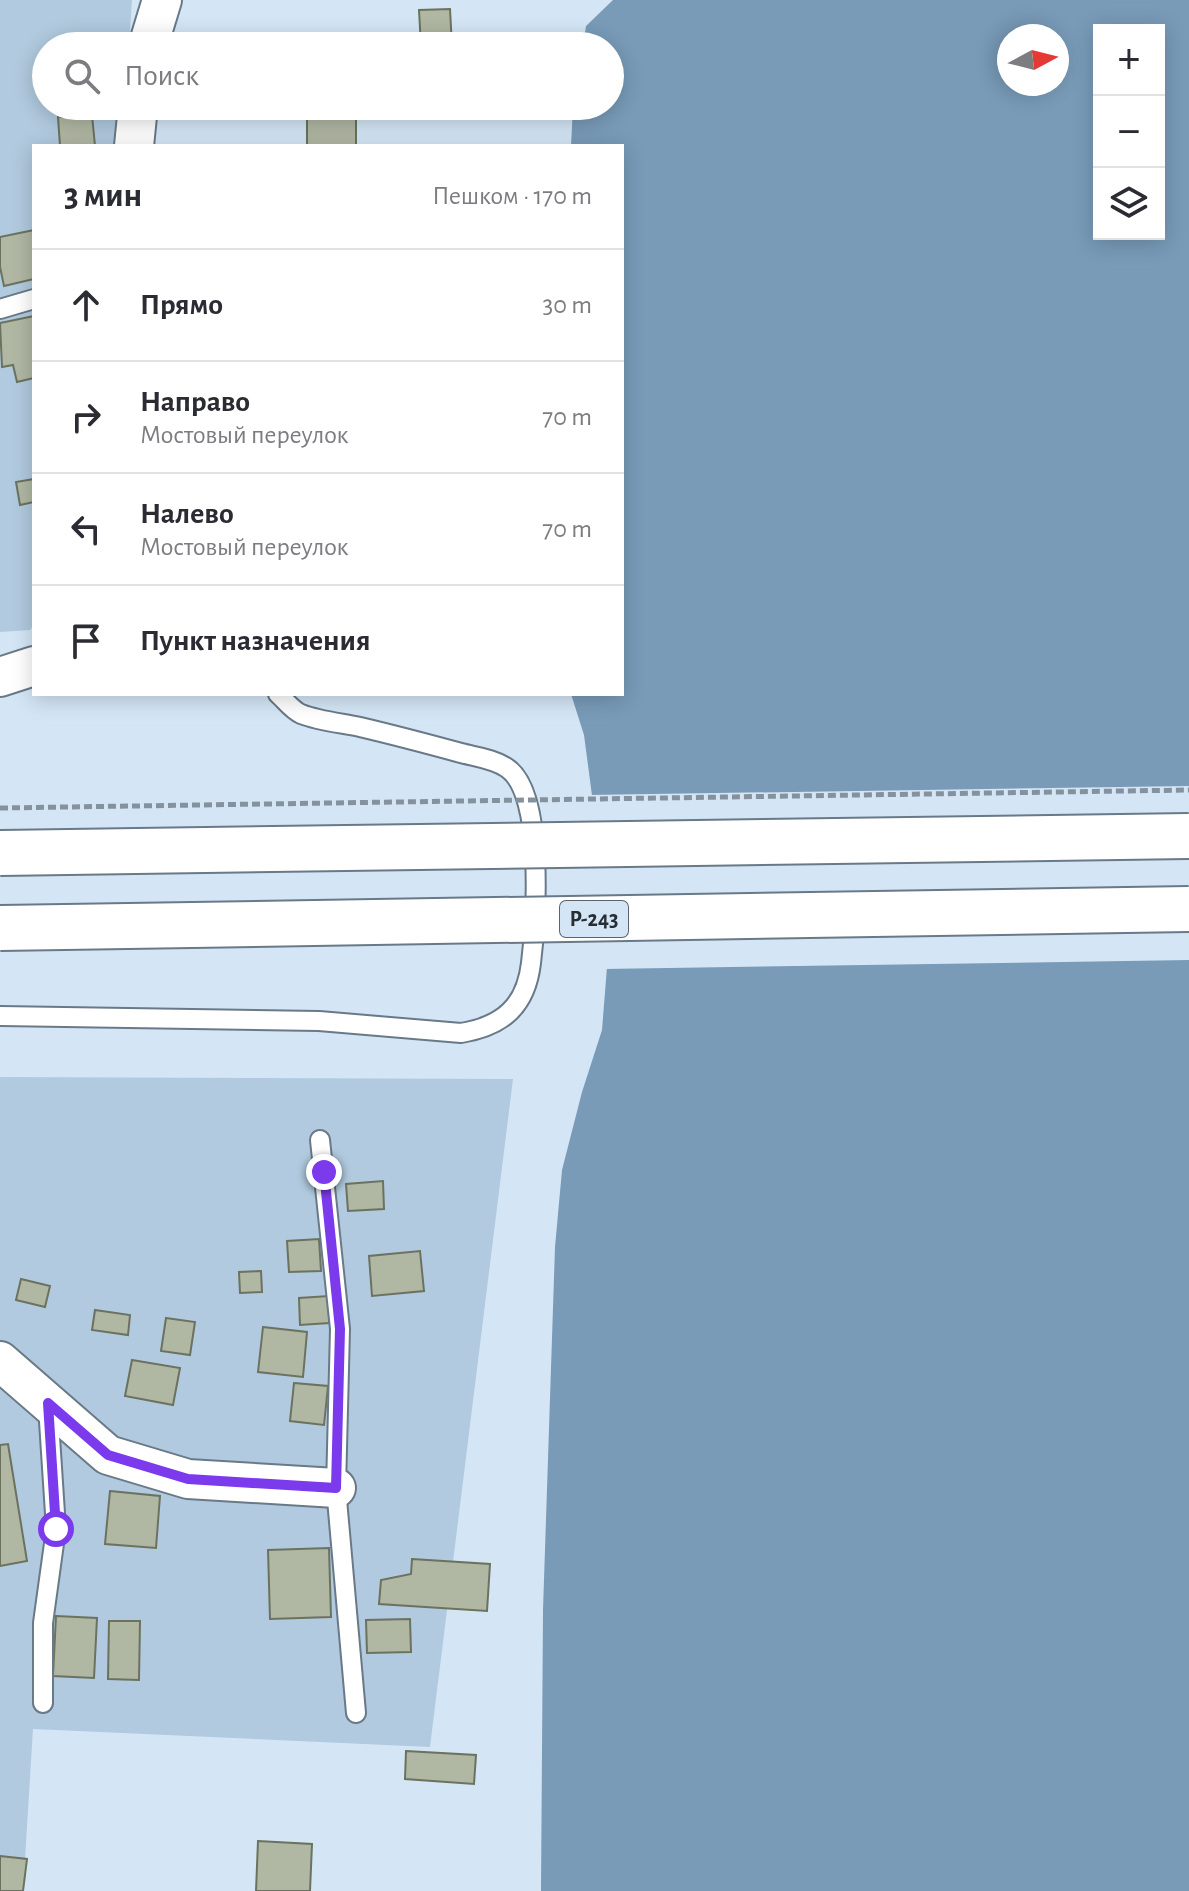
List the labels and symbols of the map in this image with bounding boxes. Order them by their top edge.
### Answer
north arrow [997,24,1069,96]
road number: Р-243 [560,901,628,937]
route end [306,1154,342,1190]
route start [38,1511,74,1547]

